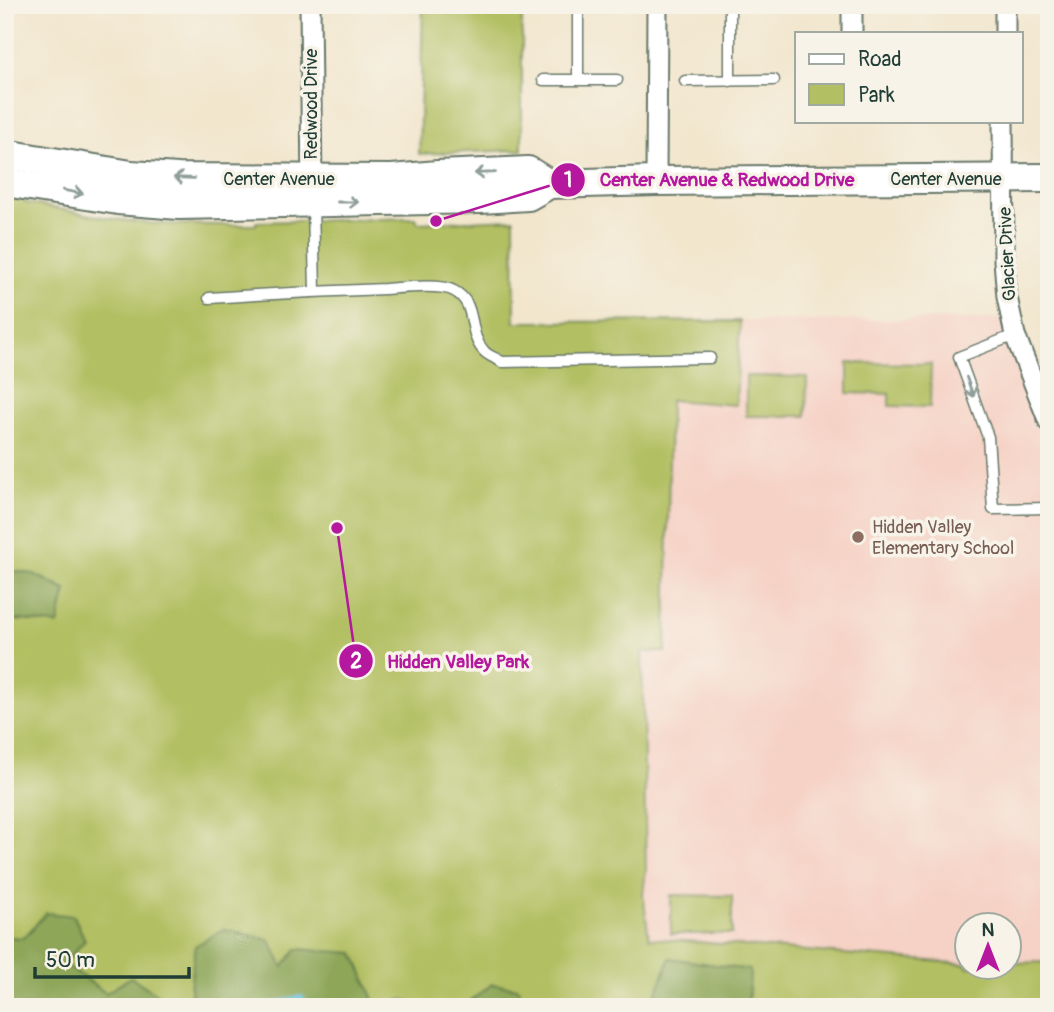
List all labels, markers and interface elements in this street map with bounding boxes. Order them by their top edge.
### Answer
legend [795,32,1023,122]
text: Road [858,46,902,73]
street label: Redwood Drive [300,48,323,159]
text: Park [858,82,895,109]
callout: Center Avenue & Redwood Drive [551,160,868,200]
one-way arrow [474,166,497,179]
text: 1 [564,167,572,194]
street label: Center Avenue [223,168,335,191]
text: Center Avenue & Redwood Drive [600,168,855,192]
street label: Center Avenue [890,168,1002,191]
one-way arrow [173,172,196,185]
one-way arrow [61,186,84,199]
one-way arrow [336,195,359,208]
street label: Glacier Drive [994,206,1021,302]
one-way arrow [965,375,977,397]
place label: Hidden Valley Elementary School [872,516,1014,560]
marker: Hidden Valley Elementary School [850,529,866,545]
callout: Hidden Valley Park [338,641,543,681]
text: 2 [350,648,362,675]
text: Hidden Valley Park [387,650,530,674]
north arrow [953,911,1023,981]
text: N [982,918,995,942]
scale bar [35,935,189,979]
text: 50 m [46,947,95,974]

